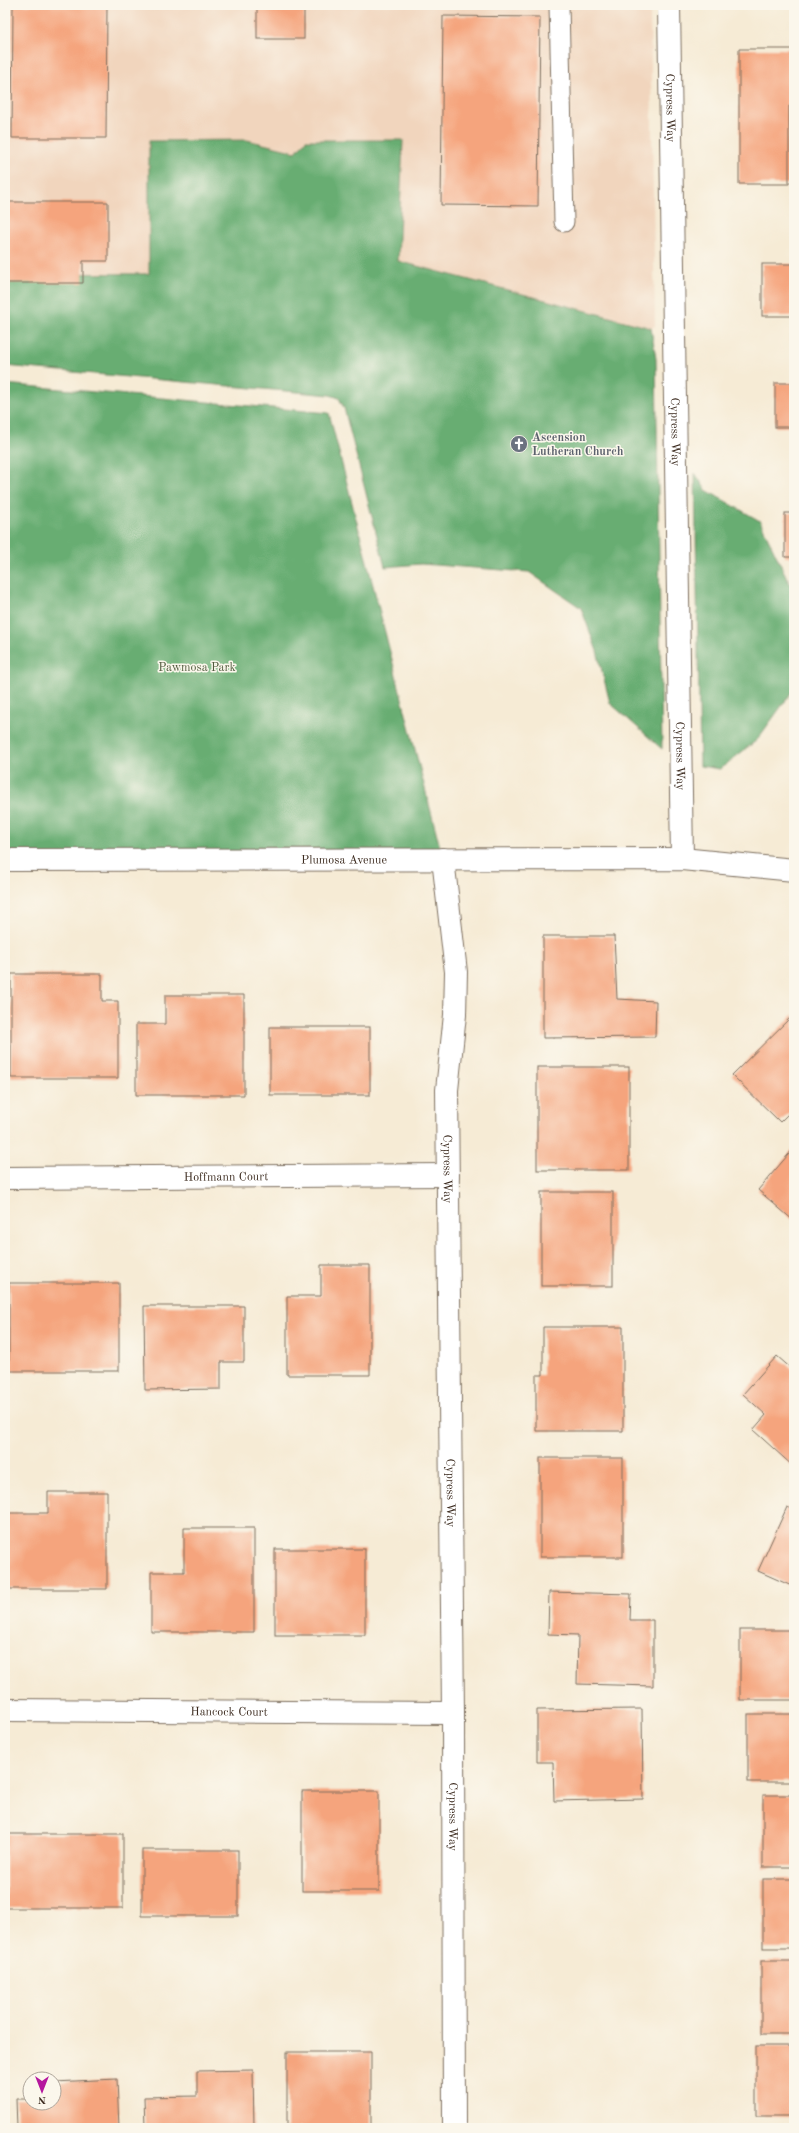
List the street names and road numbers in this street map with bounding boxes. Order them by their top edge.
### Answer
street label: Cypress Way [663,73,676,143]
street label: Cypress Way [668,397,681,467]
street label: Cypress Way [673,721,686,791]
street label: Plumosa Avenue [301,854,387,867]
street label: Cypress Way [440,1134,453,1204]
street label: Hoffmann Court [184,1171,268,1184]
street label: Cypress Way [444,1458,456,1528]
street label: Hancock Court [190,1706,268,1719]
street label: Cypress Way [446,1782,458,1852]

